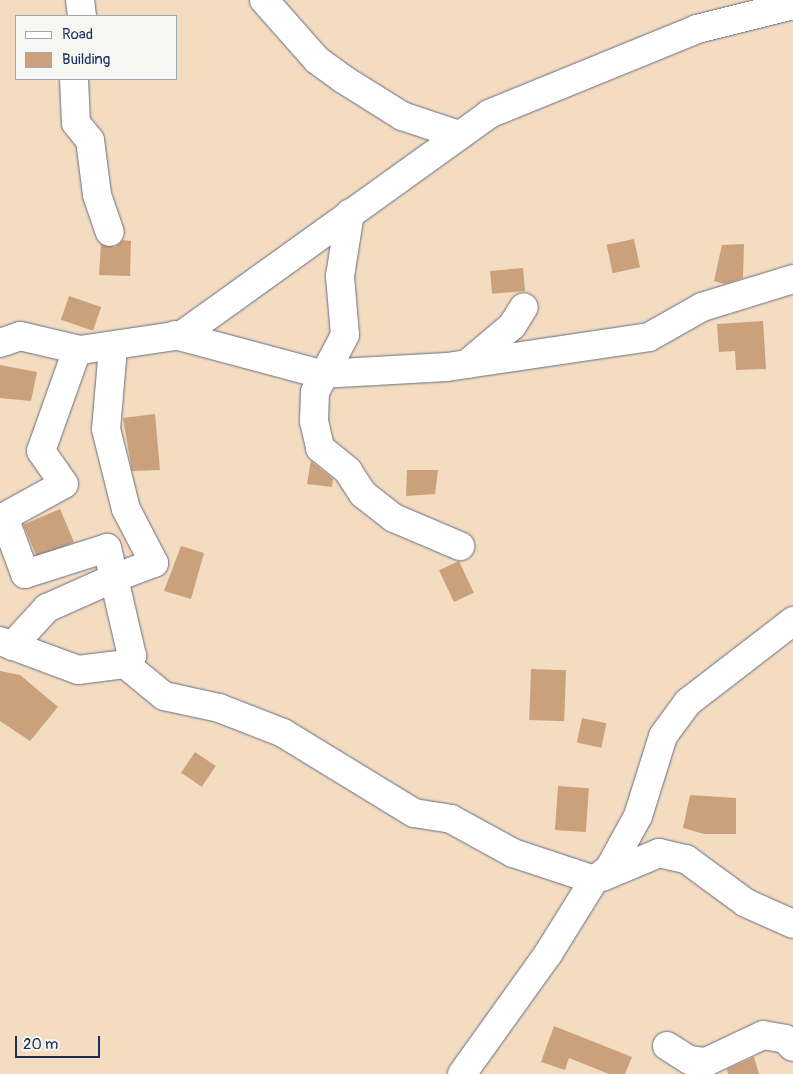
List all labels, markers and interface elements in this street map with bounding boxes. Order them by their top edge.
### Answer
legend [15,15,178,80]
text: Road [62,25,93,44]
text: Building [62,50,110,69]
scale bar [18,1026,102,1058]
text: 20 m [23,1035,58,1054]

